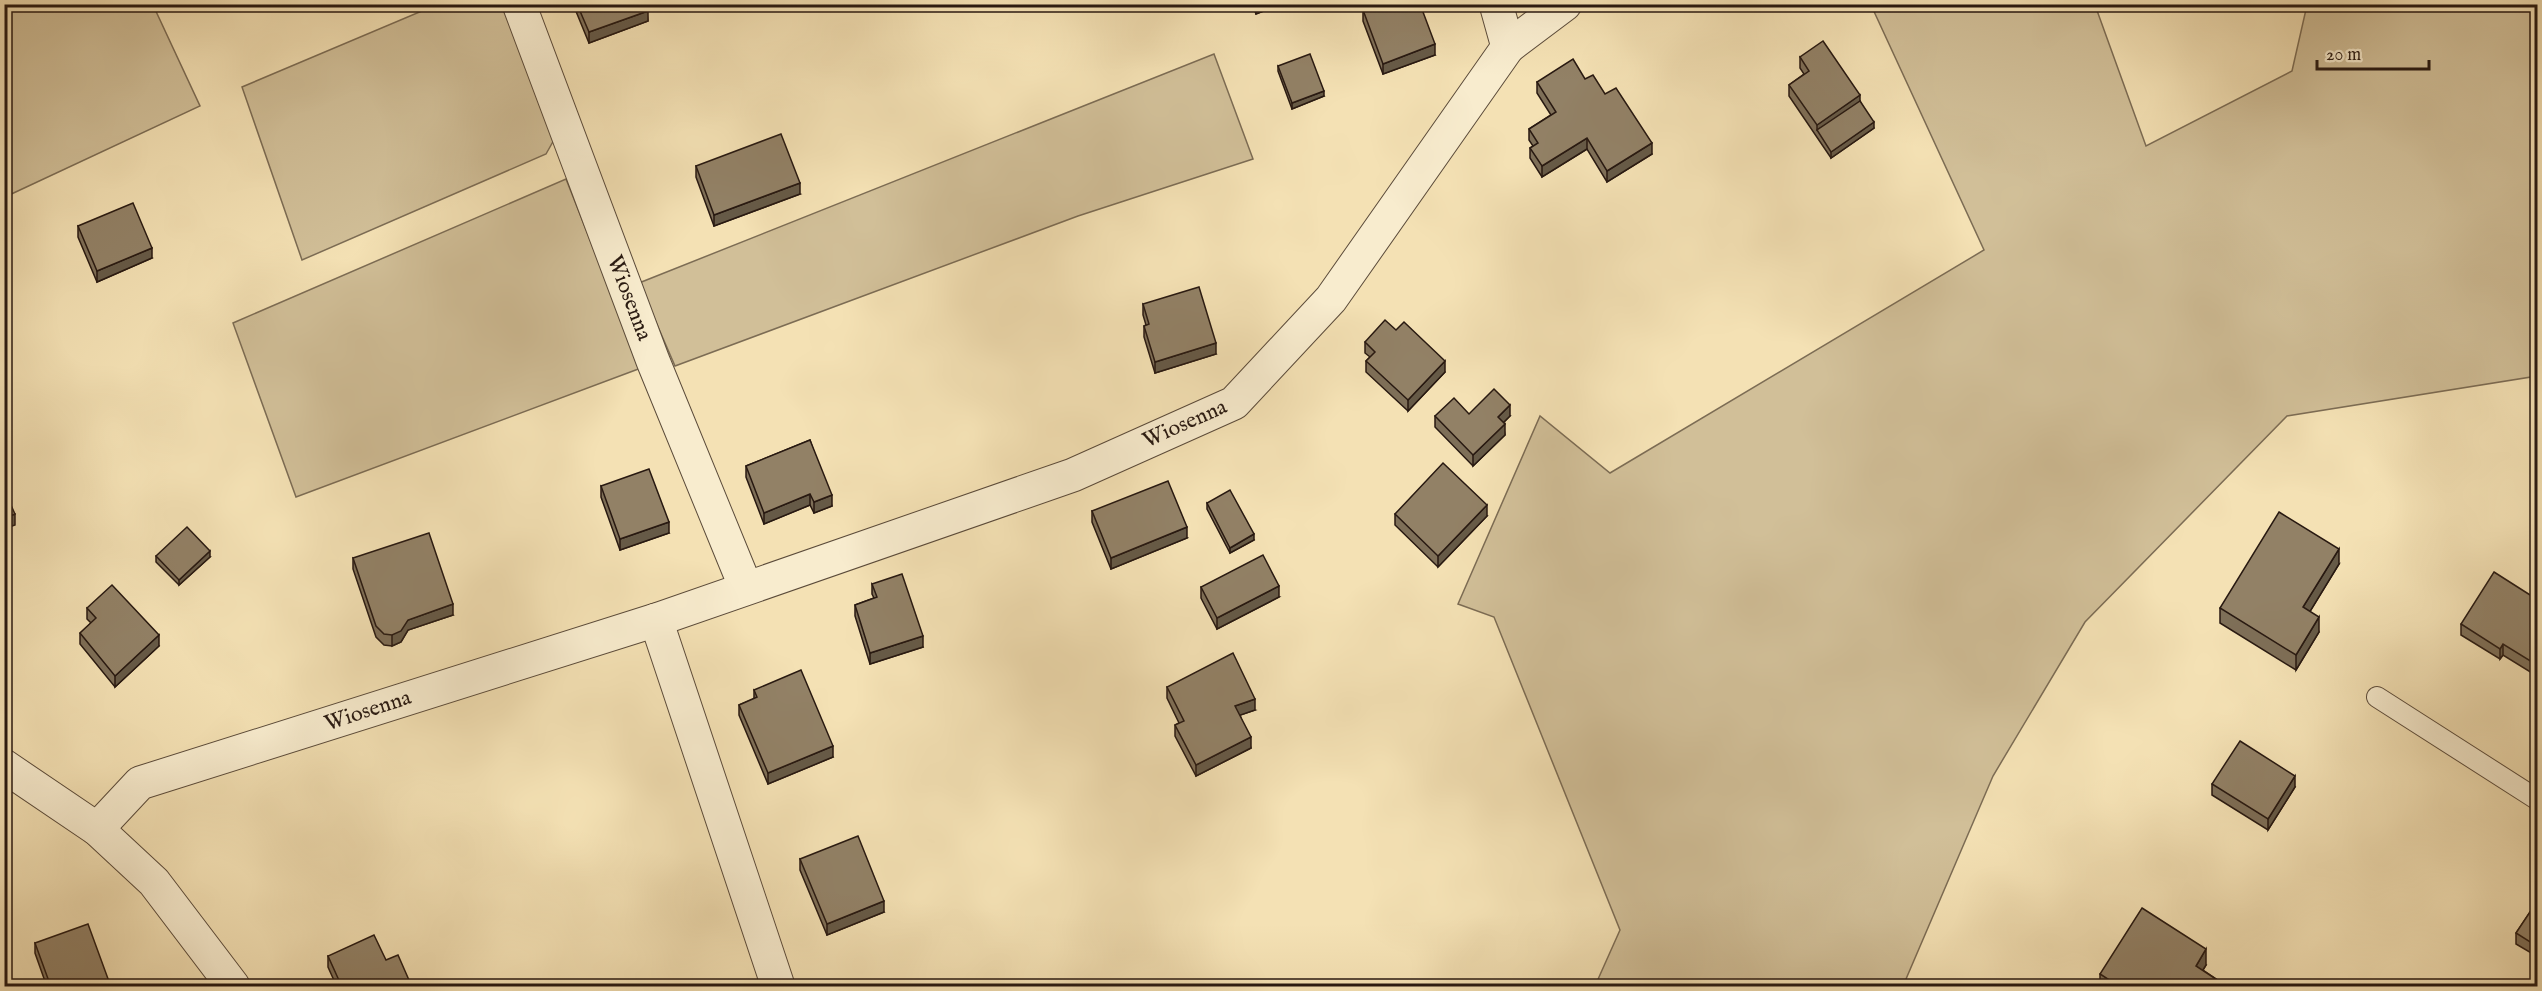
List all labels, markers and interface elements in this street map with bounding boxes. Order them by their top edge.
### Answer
scale bar [2317,33,2430,71]
text: 20 m [2326,44,2361,67]
street label: Wiosenna [600,251,658,345]
street label: Wiosenna [1138,393,1232,455]
street label: Wiosenna [321,684,415,738]

